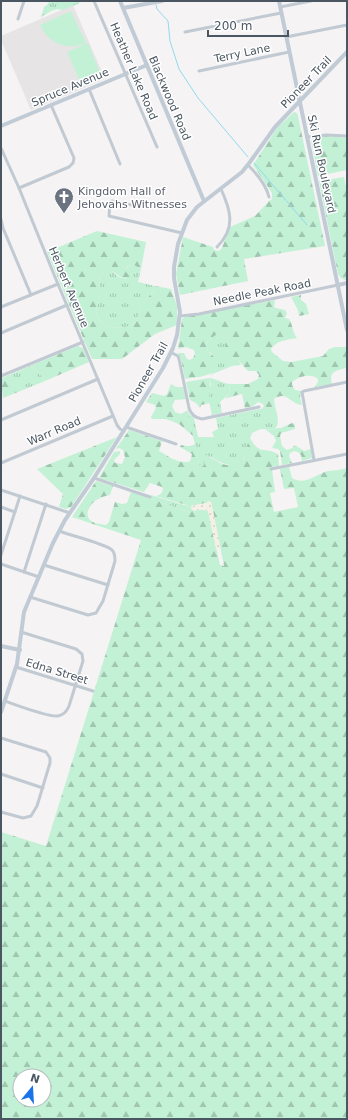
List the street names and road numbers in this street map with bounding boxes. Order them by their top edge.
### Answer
street label: Heather Lake Road [107,21,160,122]
street label: Terry Lane [212,41,272,66]
street label: Blackwood Road [146,54,193,142]
street label: Pioneer Trail [278,54,334,111]
street label: Spruce Avenue [30,65,111,110]
street label: Ski Run Boulevard [305,114,338,214]
street label: Herbert Avenue [46,245,92,330]
street label: Needle Peak Road [212,277,312,308]
street label: Pioneer Trail [126,340,171,405]
street label: Warr Road [25,414,83,449]
street label: Edna Street [24,656,90,687]

